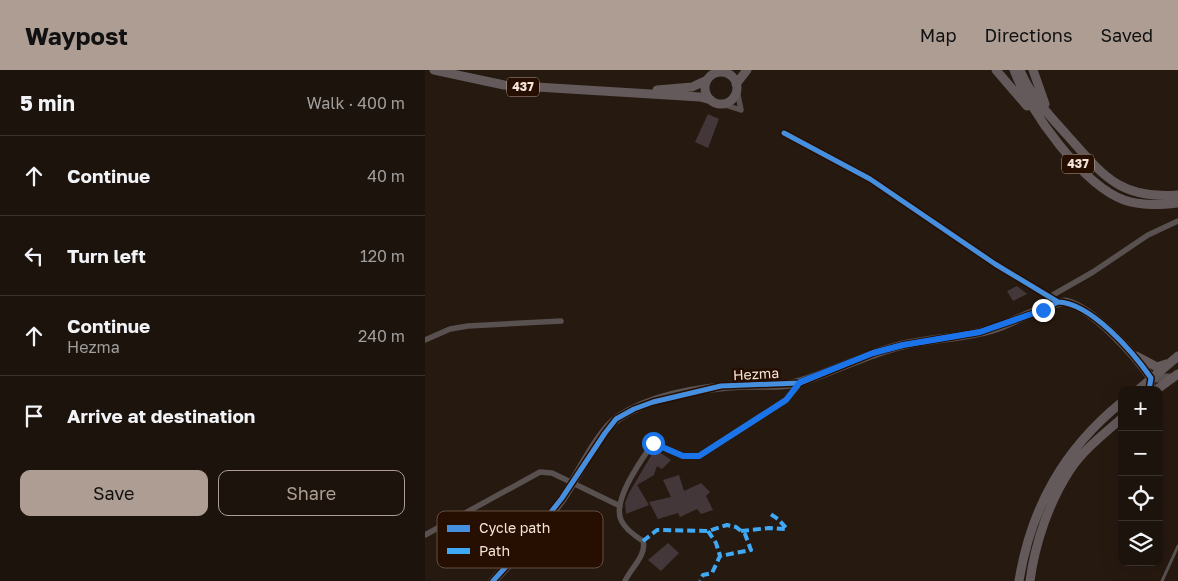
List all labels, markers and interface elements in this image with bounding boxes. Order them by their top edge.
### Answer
text: Waypost [25,21,128,50]
text: Map [920,24,956,46]
text: Directions [984,24,1072,46]
text: Saved [1100,24,1153,46]
road number: 437 [507,78,539,96]
text: 5 min [20,90,75,116]
text: Walk · 400 m [307,93,405,113]
road number: 437 [1062,155,1094,174]
icon: ahead [20,162,48,190]
text: Continue [67,164,150,187]
text: 40 m [367,166,405,186]
icon: left [20,242,48,270]
text: Turn left [67,244,146,267]
text: 120 m [360,246,405,266]
route end [1032,299,1055,322]
text: Continue [67,314,150,337]
icon: ahead [20,322,48,350]
text: 240 m [358,326,405,346]
text: Hezma [67,337,120,357]
street label: Hezma [732,364,779,383]
map controls [1118,386,1163,566]
button: + [1118,386,1163,431]
icon: arrive [20,402,48,430]
text: Arrive at destination [67,404,255,427]
button: − [1118,431,1163,476]
route start [642,432,665,455]
button: Save [20,470,208,516]
button: Share [218,470,405,516]
button: locate [1118,476,1163,521]
legend [437,511,603,568]
text: Cycle path [479,519,550,536]
button: layers [1118,521,1163,566]
text: Path [479,542,510,559]

